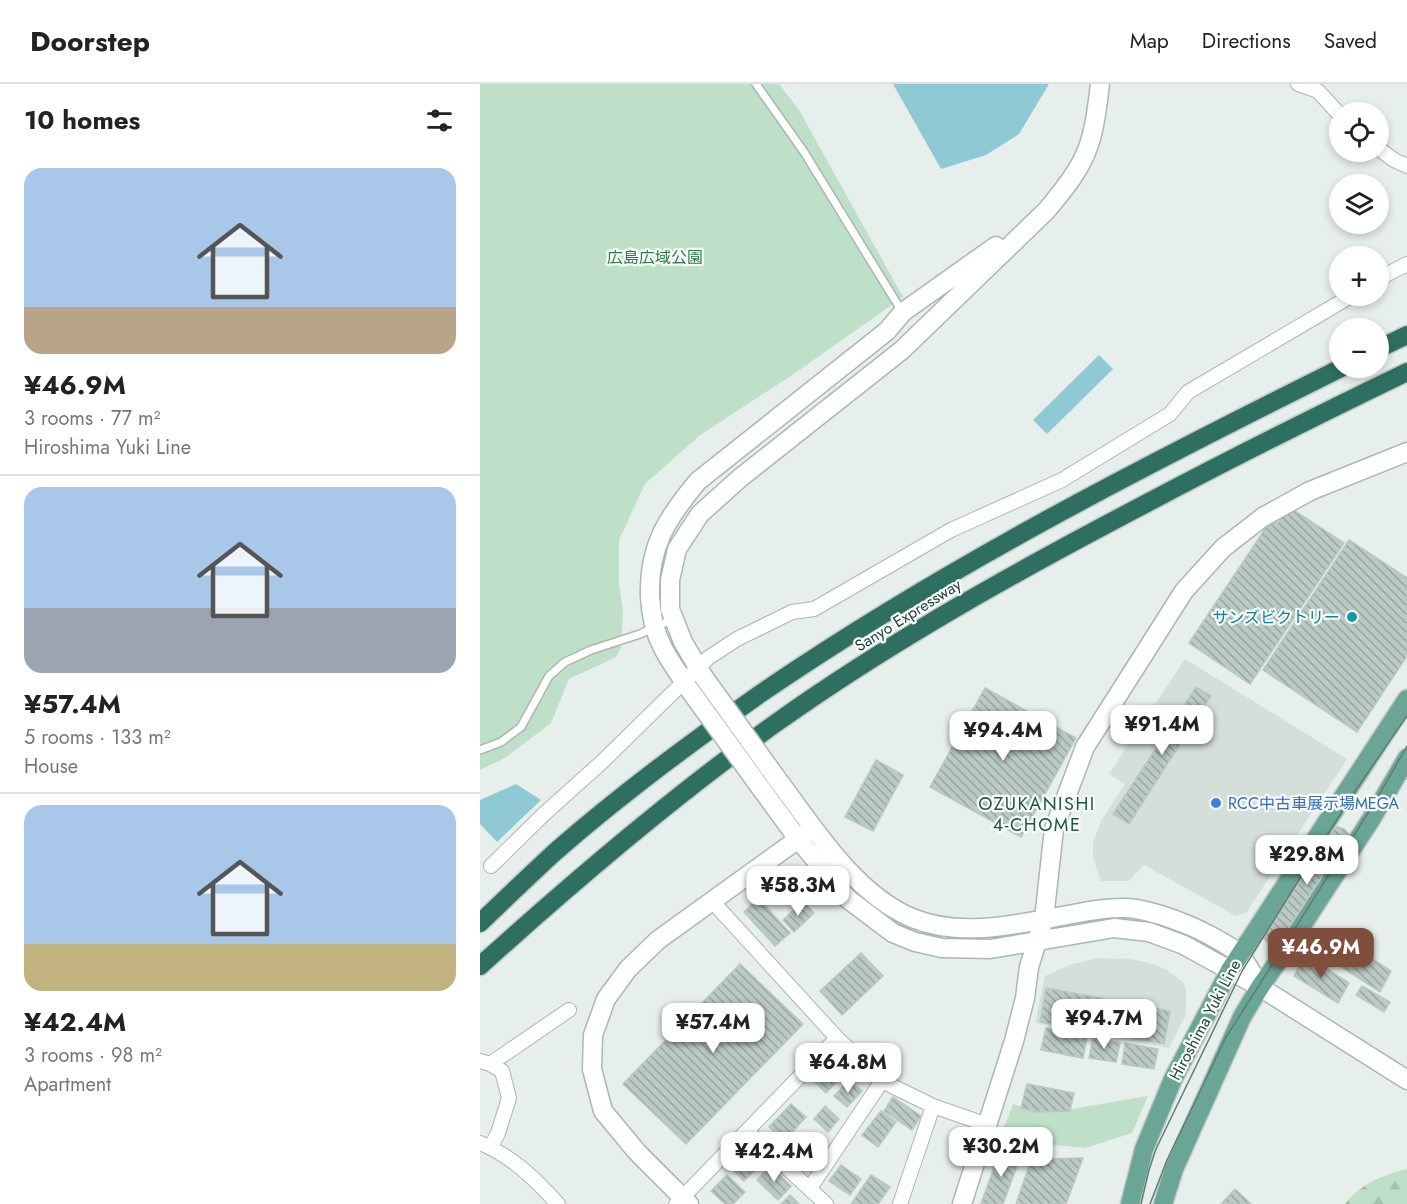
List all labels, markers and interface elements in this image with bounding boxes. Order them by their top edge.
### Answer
text: Doorstep [30,21,150,62]
text: Map [1130,26,1169,56]
text: Directions [1202,26,1291,56]
text: Saved [1324,26,1377,56]
text: 10 homes [24,101,140,139]
map controls [1329,102,1389,378]
button: locate [1329,102,1389,162]
icon: filters [423,104,456,137]
button: layers [1329,174,1389,234]
icon: home [186,207,294,315]
park label: 広島広域公園 [607,246,703,269]
button: + [1329,246,1389,306]
button: − [1329,318,1389,378]
text: ¥46.9M [24,366,126,404]
text: 3 rooms · 77 m² [24,404,161,433]
text: Hiroshima Yuki Line [24,433,191,462]
icon: home [186,526,294,634]
street label: Sanyo Expressway [850,573,966,657]
place label: サンズビクトリー [1212,606,1340,629]
marker: サンズビクトリー [1345,610,1359,624]
text: ¥57.4M [24,685,121,723]
pin: ¥91.4M [1113,705,1211,756]
text: ¥91.4M [1124,710,1200,739]
pin: ¥94.4M [954,711,1052,762]
text: ¥94.4M [964,716,1042,745]
text: 5 rooms · 133 m² [24,723,171,752]
text: House [24,752,78,781]
district label: OZUKANISHI 4-CHOME [978,791,1096,838]
place label: RCC中古車展示場MEGA [1228,792,1400,815]
marker: RCC中古車展示場MEGA [1209,796,1223,810]
pin: ¥29.8M [1258,835,1356,886]
text: ¥29.8M [1269,840,1345,869]
icon: home [186,844,294,952]
pin: ¥58.3M [749,866,847,917]
text: ¥58.3M [760,871,836,900]
pin: ¥46.9M [1272,928,1370,979]
text: ¥46.9M [1282,933,1360,962]
street label: Hiroshima Yuki Line [1163,956,1247,1084]
pin: ¥94.7M [1055,999,1153,1050]
text: ¥42.4M [24,1003,126,1041]
pin: ¥57.4M [664,1003,762,1054]
text: ¥94.7M [1065,1004,1143,1033]
text: ¥57.4M [676,1008,750,1037]
text: 3 rooms · 98 m² [24,1041,162,1070]
pin: ¥64.8M [799,1043,897,1094]
text: ¥64.8M [809,1048,887,1077]
text: Apartment [24,1070,111,1099]
pin: ¥30.2M [952,1127,1050,1178]
pin: ¥42.4M [725,1132,823,1183]
text: ¥30.2M [963,1132,1039,1161]
text: ¥42.4M [735,1137,813,1166]

